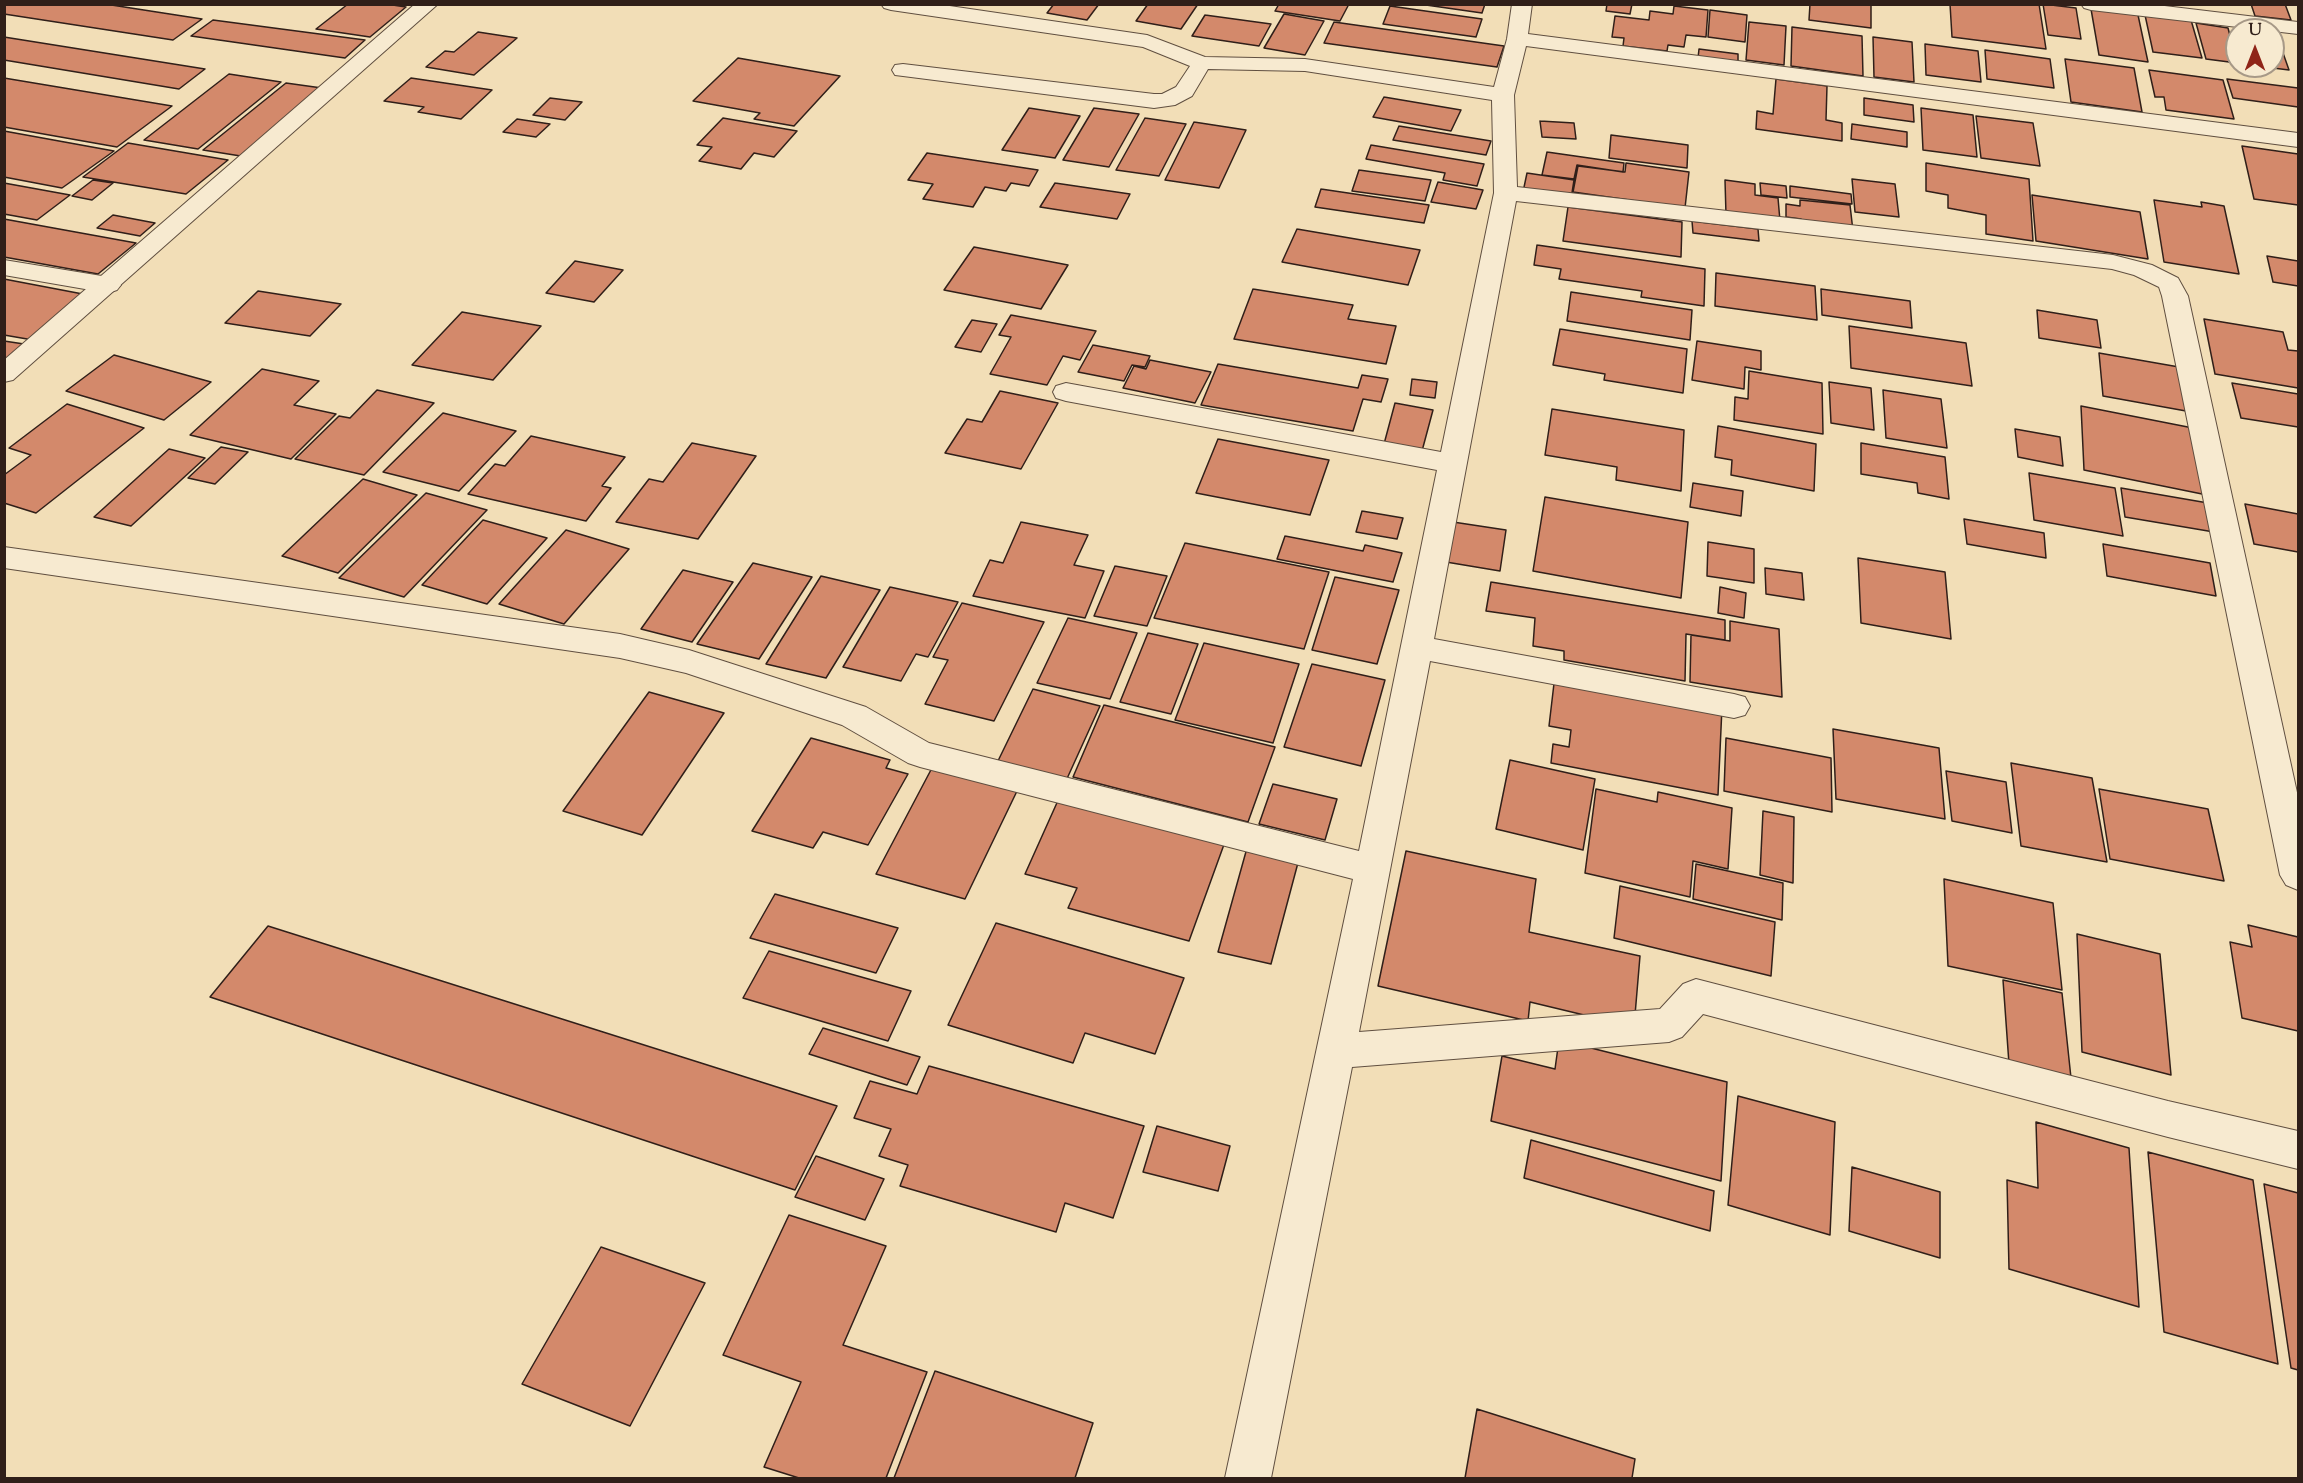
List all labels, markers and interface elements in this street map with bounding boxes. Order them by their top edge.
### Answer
north arrow [2225,18,2285,78]
text: U [2248,20,2262,43]

